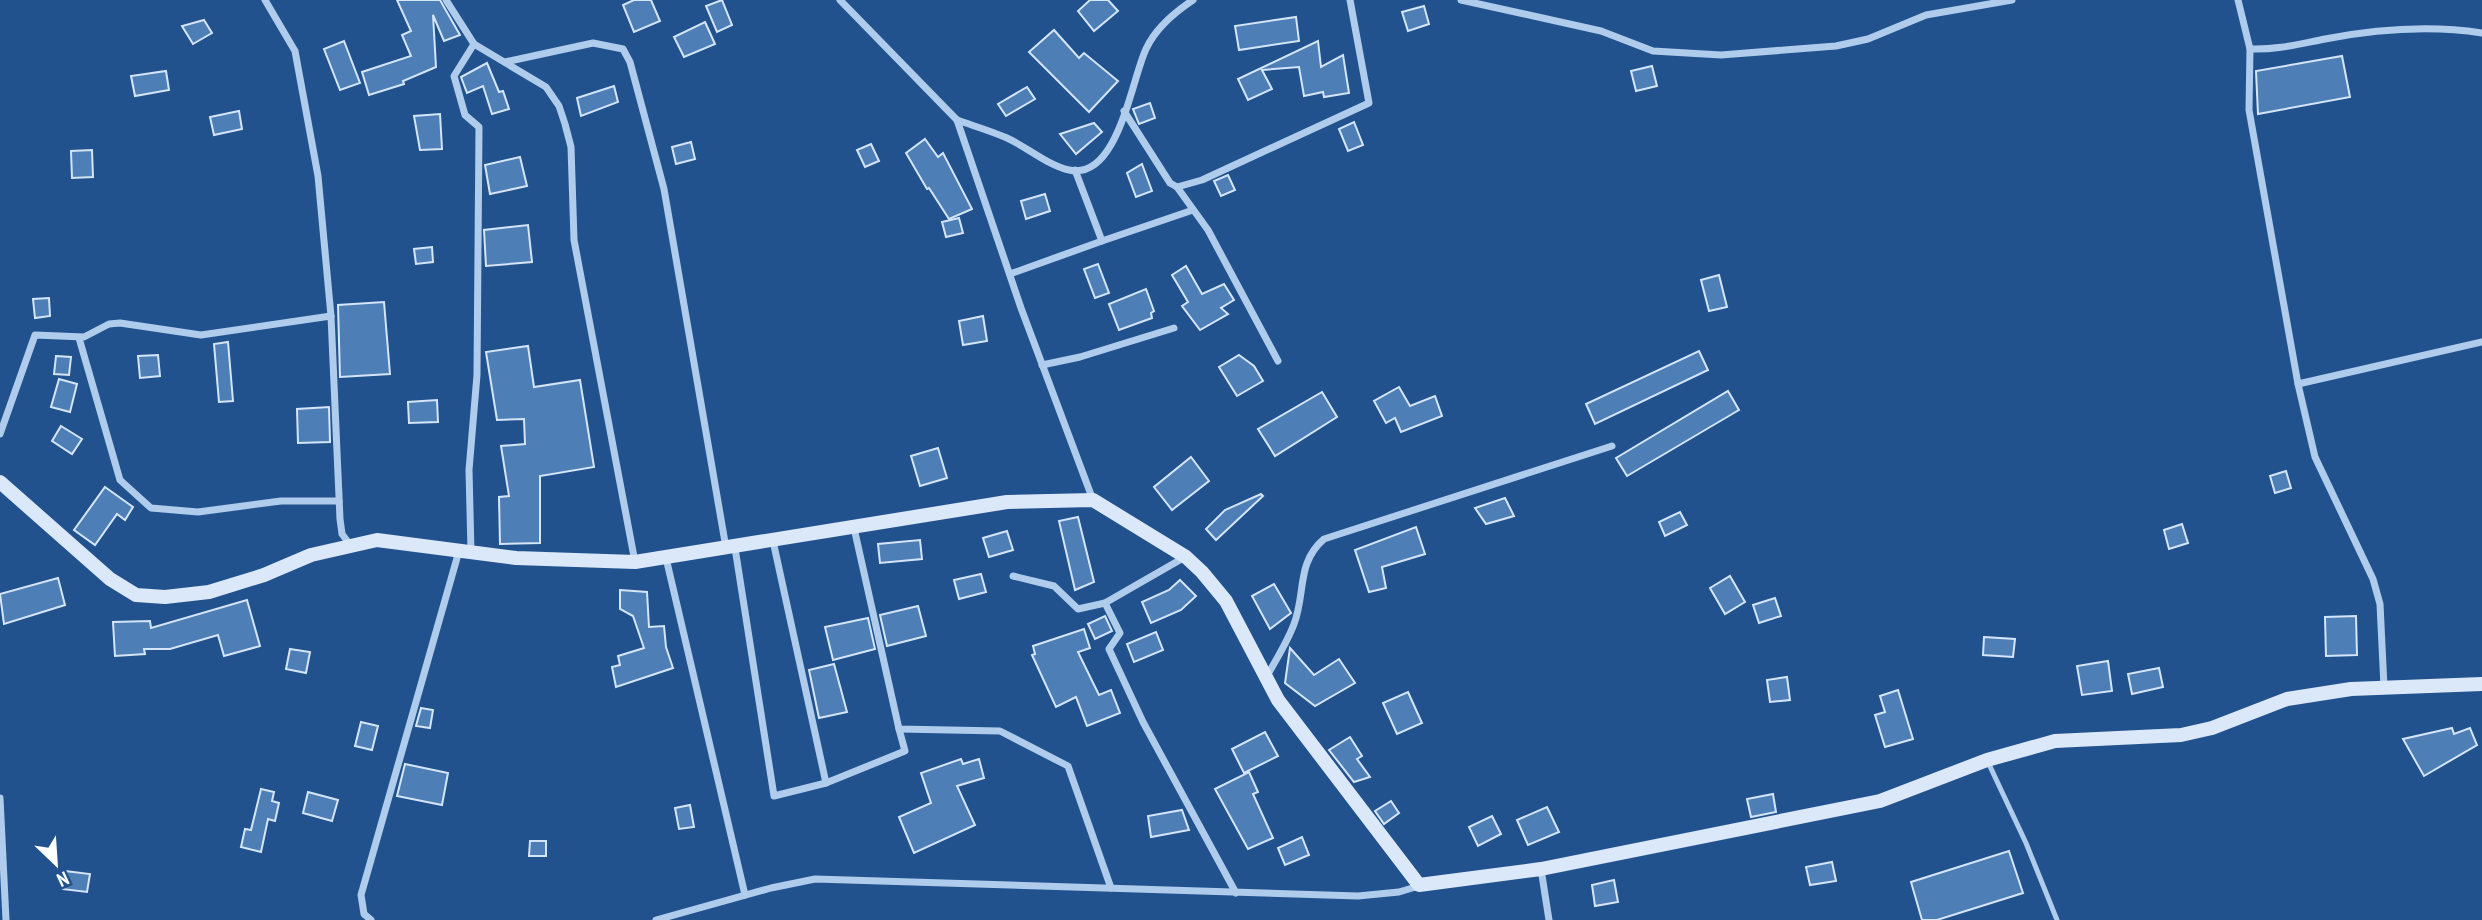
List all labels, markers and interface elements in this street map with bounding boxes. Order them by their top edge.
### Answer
north arrow [21,829,91,899]
text: N [53,866,73,892]

